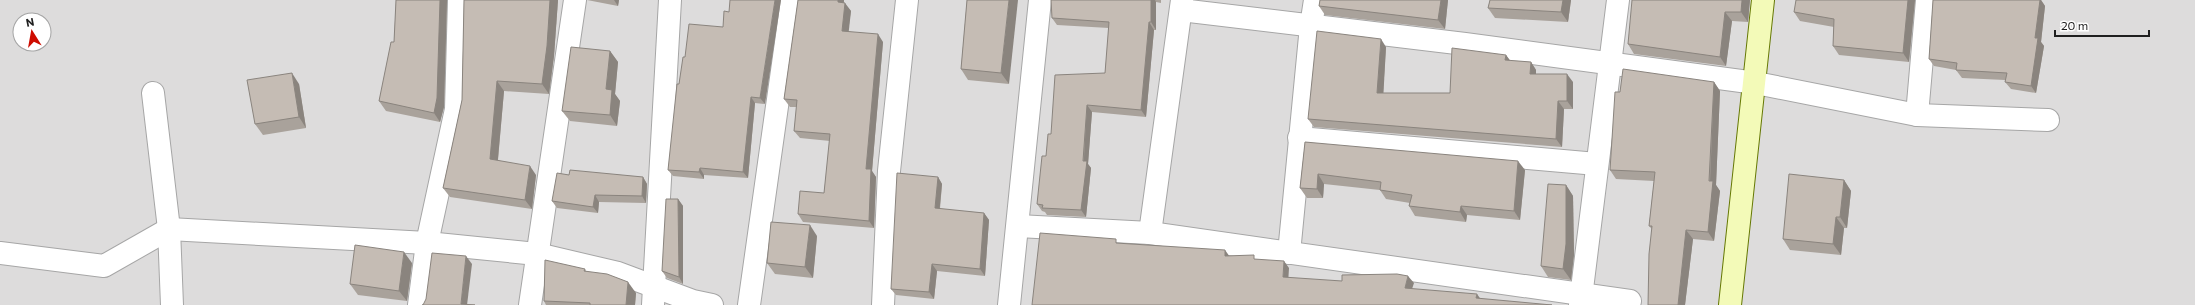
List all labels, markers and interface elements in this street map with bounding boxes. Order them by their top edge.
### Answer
north arrow [12,12,52,52]
scale bar [2055,12,2149,38]
text: N [25,15,35,29]
text: 20 m [2061,18,2088,32]

